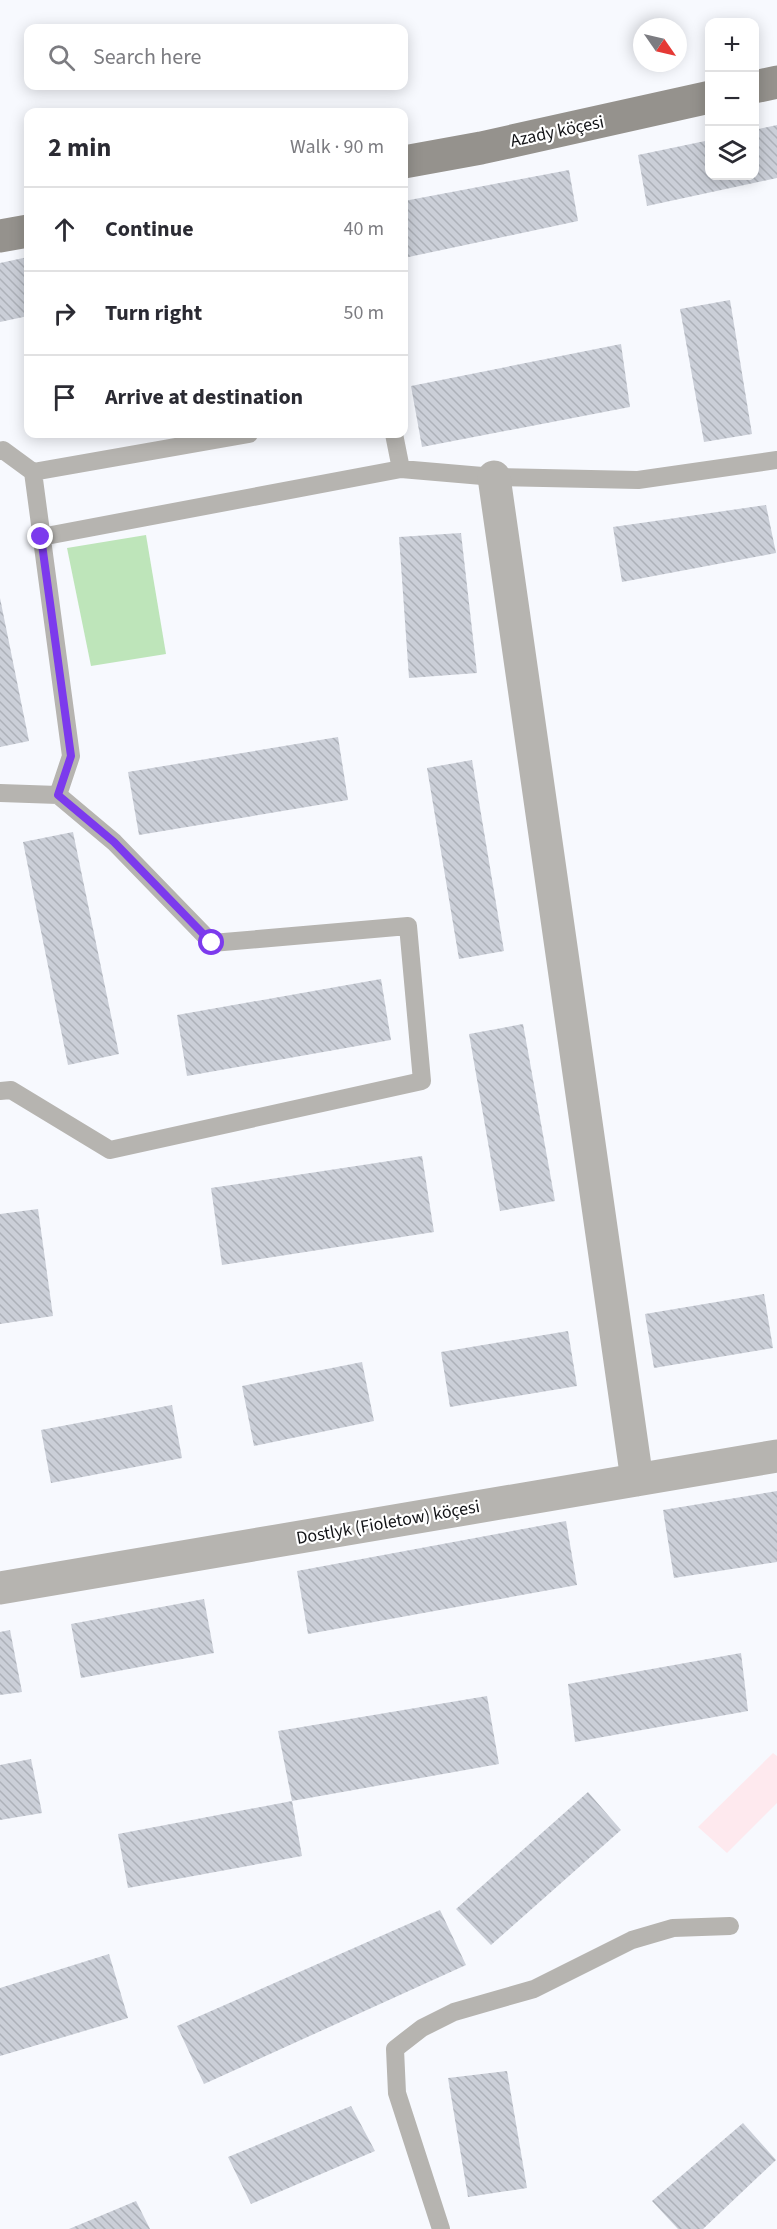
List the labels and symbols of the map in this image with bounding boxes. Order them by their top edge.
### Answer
north arrow [633,18,687,72]
street label: Azady köçesi [508,109,606,154]
route end [27,523,53,549]
route start [198,929,224,955]
street label: Dostlyk (Fioletow) köçesi [294,1494,482,1551]

